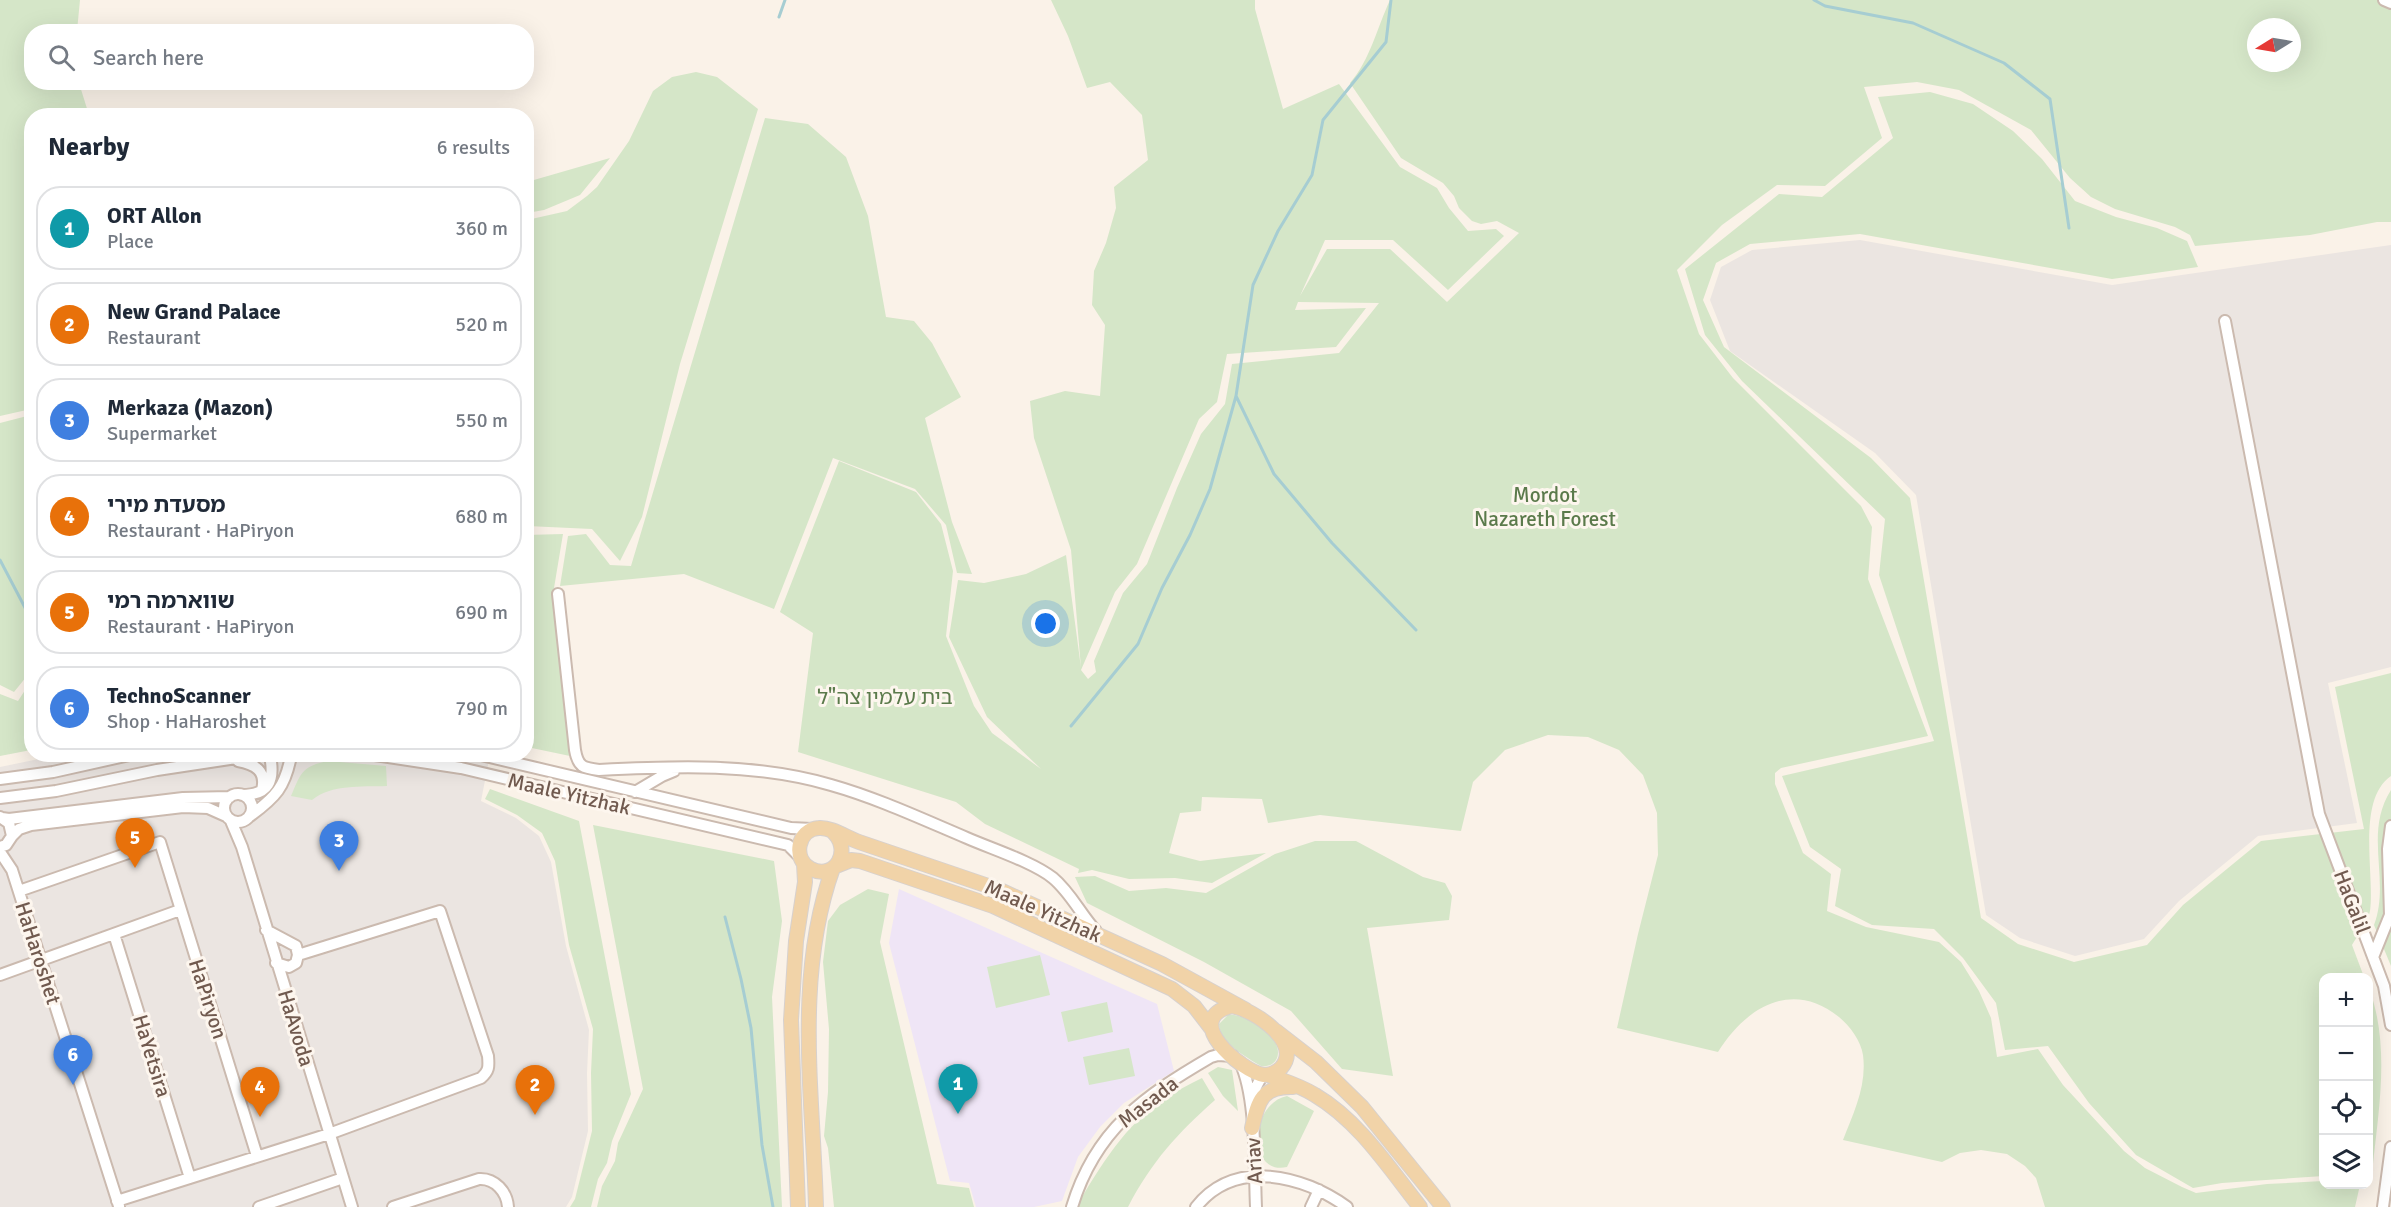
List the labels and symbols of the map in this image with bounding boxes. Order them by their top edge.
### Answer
north arrow [2247,18,2301,72]
park label: Mordot Nazareth Forest [1474,482,1616,532]
your location [1031,609,1060,638]
park label: בית עלמין צה"ל [817,684,953,710]
street label: Maale Yitzhak [505,767,633,821]
pin: 5 [116,818,154,868]
pin: 3 [320,822,358,871]
street label: HaGalil [2328,866,2376,938]
street label: Maale Yitzhak [981,874,1106,949]
street label: HaHaroshet [9,898,67,1008]
street label: HaPiryon [183,956,233,1042]
street label: HaAvoda [272,986,320,1070]
street label: HaYetsira [127,1011,177,1101]
pin: 6 [54,1036,92,1085]
pin: 1 [938,1064,978,1114]
pin: 2 [516,1066,554,1115]
pin: 4 [240,1068,280,1117]
street label: Masada [1113,1070,1183,1134]
street label: Ariav [1240,1137,1268,1185]

